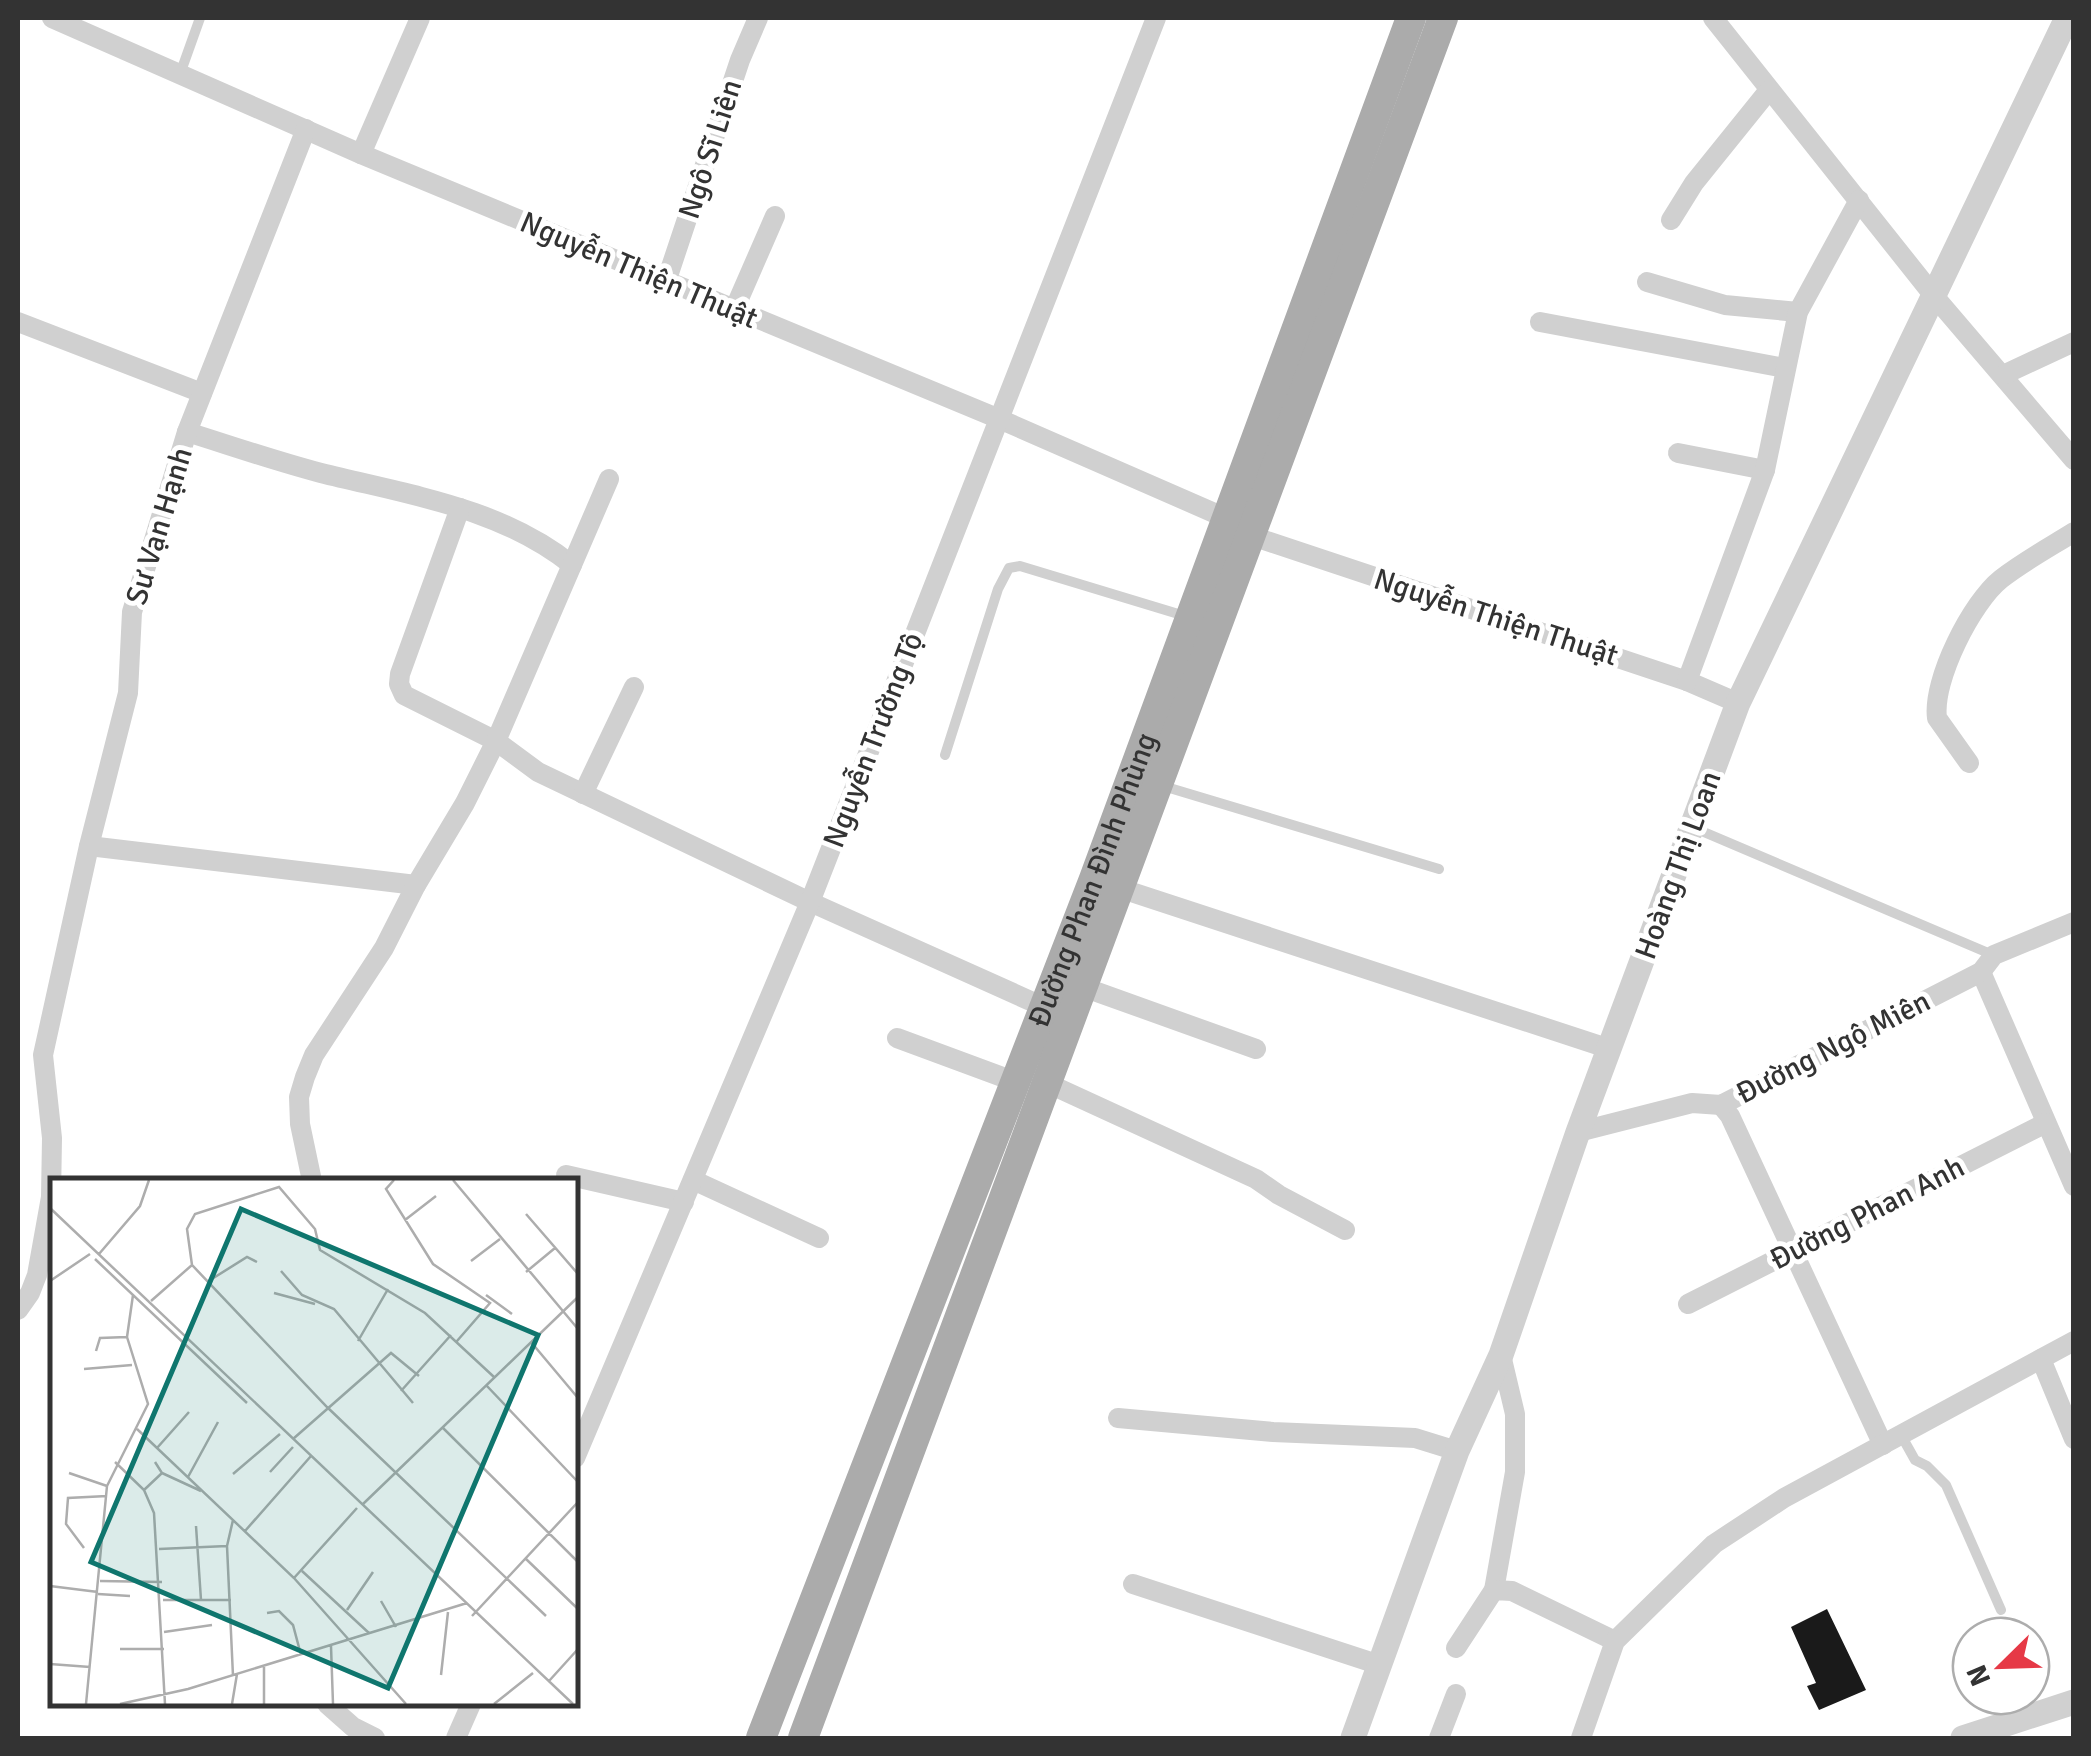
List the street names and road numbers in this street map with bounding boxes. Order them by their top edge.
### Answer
street label: Ngô Sĩ Liên [671,75,750,224]
street label: Nguyễn Thiện Thuật [514,204,763,337]
street label: Sư Vạn Hạnh [118,443,201,609]
street label: Nguyễn Thiện Thuật [1369,561,1623,674]
street label: Nguyễn Trường Tộ [815,627,931,853]
street label: Đường Phan Đình Phùng [1020,728,1165,1032]
street label: Hoàng Thị Loan [1627,766,1730,964]
street label: Đường Ngộ Miên [1730,983,1937,1112]
street label: Đường Phan Anh [1764,1149,1971,1278]

